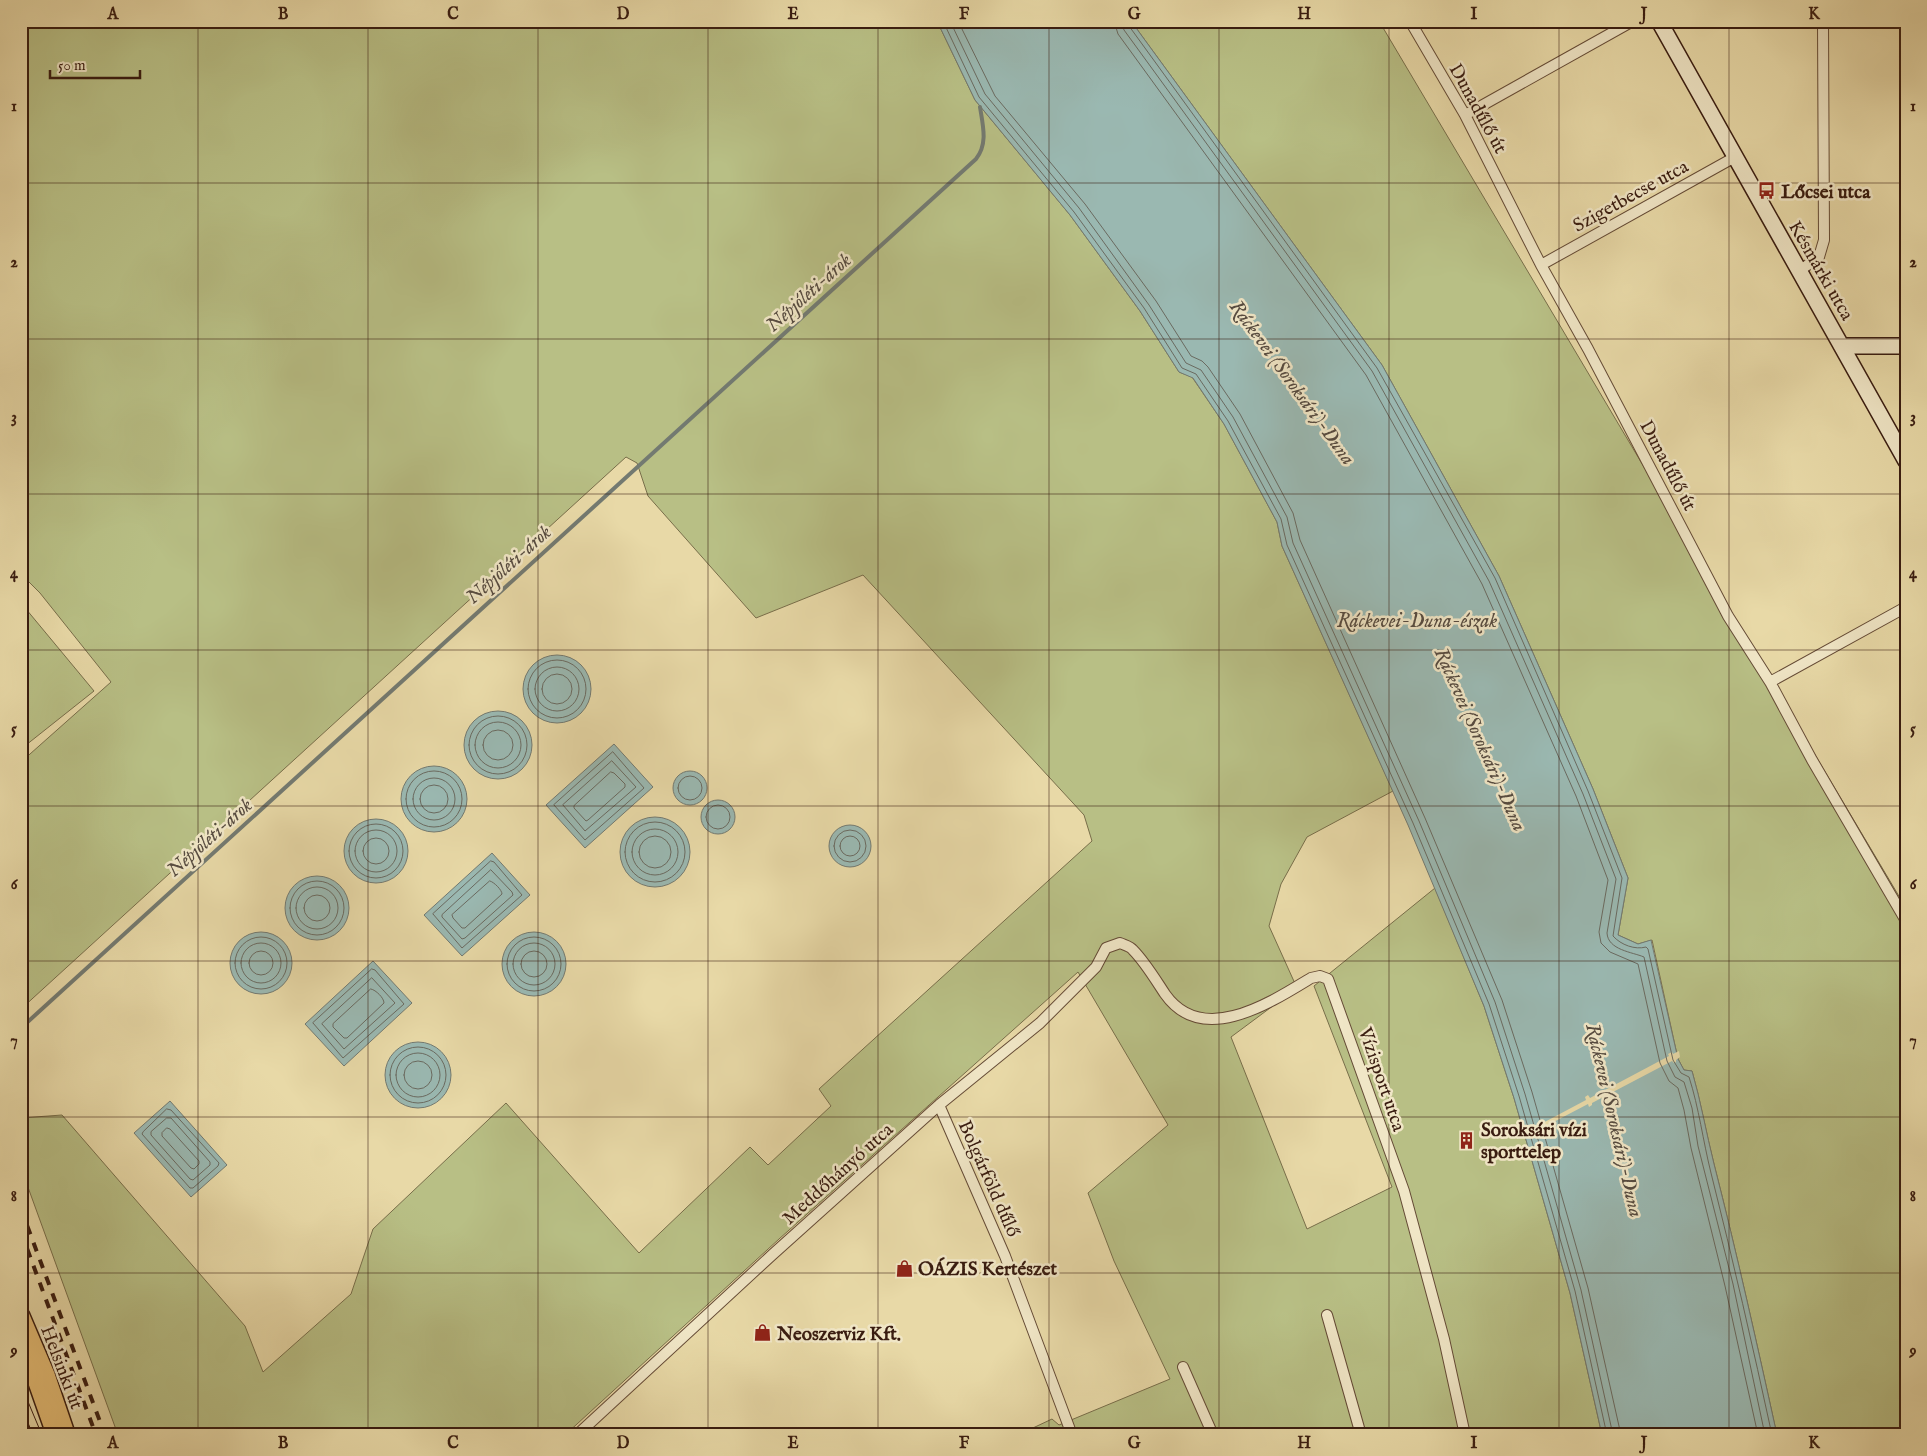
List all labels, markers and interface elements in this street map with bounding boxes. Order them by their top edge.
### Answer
text: A [107,5,120,25]
text: B [278,5,289,25]
text: C [447,5,459,25]
text: D [617,5,630,25]
text: E [787,5,799,25]
text: F [959,5,970,25]
text: G [1128,5,1141,25]
text: H [1297,5,1311,25]
text: I [1471,5,1478,25]
text: J [1639,5,1648,25]
text: K [1808,5,1821,25]
scale bar [50,48,140,80]
text: 50 m [58,56,86,75]
street label: Dunadűlő út [1443,60,1512,159]
text: 1 [11,97,17,117]
text: 1 [1910,97,1916,117]
street label: Szigetbecse utca [1569,155,1694,238]
bus stop icon: Lőcsei utca [1757,181,1777,201]
place label: Lőcsei utca [1781,181,1871,205]
street label: Késmárki utca [1782,217,1859,326]
water label: Népjóléti-árok [761,248,857,338]
text: 2 [10,253,18,273]
text: 2 [1909,253,1917,273]
water label: Ráckevei (Soroksári)-Duna [1223,295,1360,471]
text: 3 [11,408,17,428]
text: 3 [1910,408,1916,428]
street label: Dunadűlő út [1633,416,1701,516]
water label: Népjóléti-árok [461,520,557,610]
text: 4 [10,564,19,584]
text: 4 [1909,564,1918,584]
water label: Ráckevei-Duna-észak [1337,609,1497,634]
water label: Ráckevei (Soroksári)-Duna [1428,644,1531,835]
text: 5 [11,720,17,740]
text: 5 [1910,720,1916,740]
water label: Népjóléti-árok [162,793,258,883]
text: 6 [11,875,19,895]
text: 6 [1910,875,1918,895]
water label: Ráckevei (Soroksári)-Duna [1579,1021,1648,1220]
street label: Vízisport utca [1352,1024,1410,1136]
text: 7 [10,1031,18,1051]
text: 7 [1909,1031,1917,1051]
street label: Bolgárföld dűlő [952,1117,1025,1241]
street label: Meddőhányó utca [778,1118,899,1231]
place label: Soroksári vízi sporttelep [1481,1119,1587,1165]
building icon: Soroksári vízi sporttelep [1457,1130,1477,1150]
text: 8 [11,1187,17,1207]
text: 8 [1910,1187,1916,1207]
place label: OÁZIS Kertészet [918,1257,1057,1282]
shop icon: OÁZIS Kertészet [894,1258,914,1278]
street label: Helsinki út [34,1322,88,1413]
shop icon: Neoszerviz Kft. [753,1323,773,1343]
place label: Neoszerviz Kft. [776,1323,901,1347]
text: 9 [10,1342,18,1362]
text: 9 [1909,1342,1917,1362]
text: A [107,1434,120,1454]
text: B [278,1434,289,1454]
text: C [447,1434,459,1454]
text: D [617,1434,630,1454]
text: E [787,1434,799,1454]
text: F [959,1434,970,1454]
text: G [1128,1434,1141,1454]
text: H [1297,1434,1311,1454]
text: I [1471,1434,1478,1454]
text: J [1639,1434,1648,1454]
text: K [1808,1434,1821,1454]

